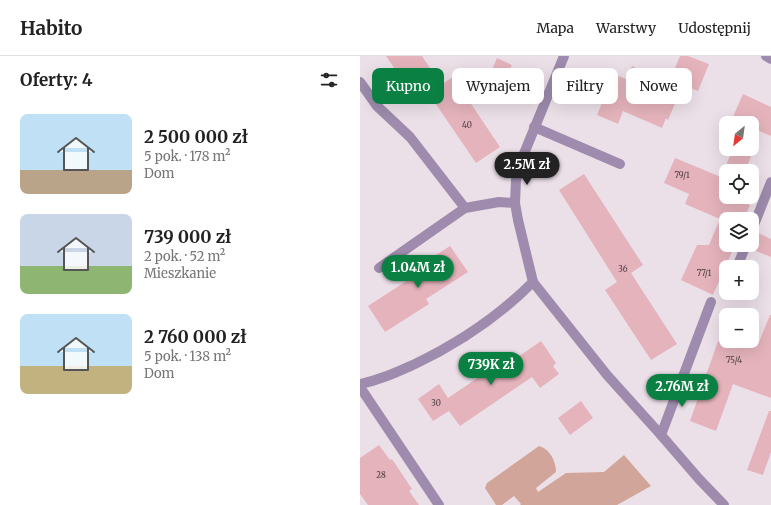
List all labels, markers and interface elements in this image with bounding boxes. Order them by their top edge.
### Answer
text: Habito [20,16,82,40]
text: Mapa [537,19,574,37]
text: Warstwy [596,19,656,37]
text: Udostępnij [678,19,751,37]
chip: Kupno [372,68,444,104]
chip: Wynajem [452,68,544,104]
chip: Filtry [552,68,618,104]
chip: Nowe [626,68,692,104]
text: Oferty: 4 [20,69,93,91]
icon: filters [318,69,340,91]
north arrow [719,116,759,156]
map controls [719,116,759,348]
house number: 40 [462,120,472,130]
text: 2 500 000 zł [144,126,248,148]
icon: home [52,130,100,178]
text: 5 pok. · 178 m² [144,148,230,165]
pin: 2.5M zł [490,152,564,186]
text: 2.5M zł [504,156,550,173]
button: locate [719,164,759,204]
text: Dom [144,165,175,182]
house number: 79/1 [674,170,690,180]
button: layers [719,212,759,252]
text: 739 000 zł [144,226,231,248]
icon: home [52,230,100,278]
text: 2 pok. · 52 m² [144,248,225,265]
pin: 1.04M zł [377,255,459,289]
text: 1.04M zł [391,259,445,276]
button: + [719,260,759,300]
house number: 36 [618,264,628,274]
text: Mieszkanie [144,265,216,282]
house number: 77/1 [697,268,712,278]
button: − [719,308,759,348]
text: 2 760 000 zł [144,326,247,348]
icon: home [52,330,100,378]
text: 5 pok. · 138 m² [144,348,231,365]
pin: 739K zł [454,352,528,386]
house number: 75/4 [726,355,742,365]
text: 739K zł [467,356,515,373]
text: Dom [144,365,175,382]
pin: 2.76M zł [641,374,723,408]
text: 2.76M zł [655,378,709,395]
house number: 30 [431,398,441,408]
house number: 28 [376,470,386,480]

